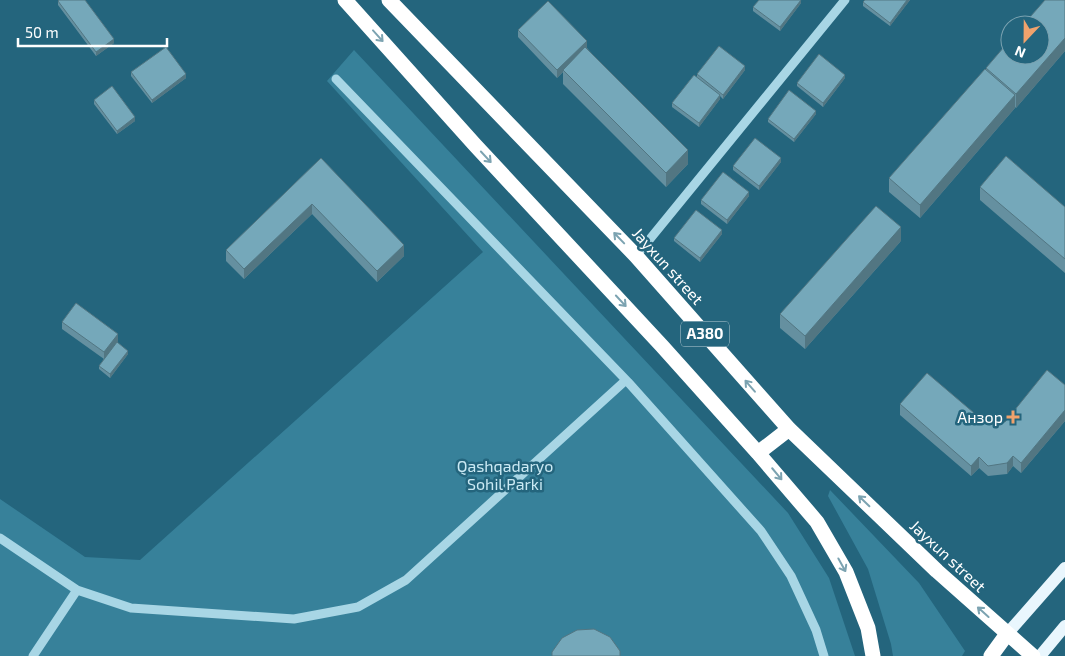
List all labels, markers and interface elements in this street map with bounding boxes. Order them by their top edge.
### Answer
scale bar [18,15,166,47]
north arrow [1000,15,1050,65]
text: 50 m [25,23,59,41]
one-way arrow [372,30,383,43]
text: N [1012,43,1028,62]
one-way arrow [480,150,492,163]
street label: Jayxun street [629,223,708,308]
one-way arrow [613,232,625,244]
one-way arrow [615,295,627,308]
road number: A380 [681,322,729,346]
one-way arrow [745,379,756,392]
place label: Анзор [957,407,1003,426]
marker: Анзор [1007,411,1019,423]
park label: Qashqadaryo Sohil Parki [457,456,553,493]
one-way arrow [771,468,782,481]
one-way arrow [858,495,870,508]
street label: Jayxun street [906,516,990,596]
one-way arrow [837,557,847,571]
one-way arrow [976,607,989,618]

